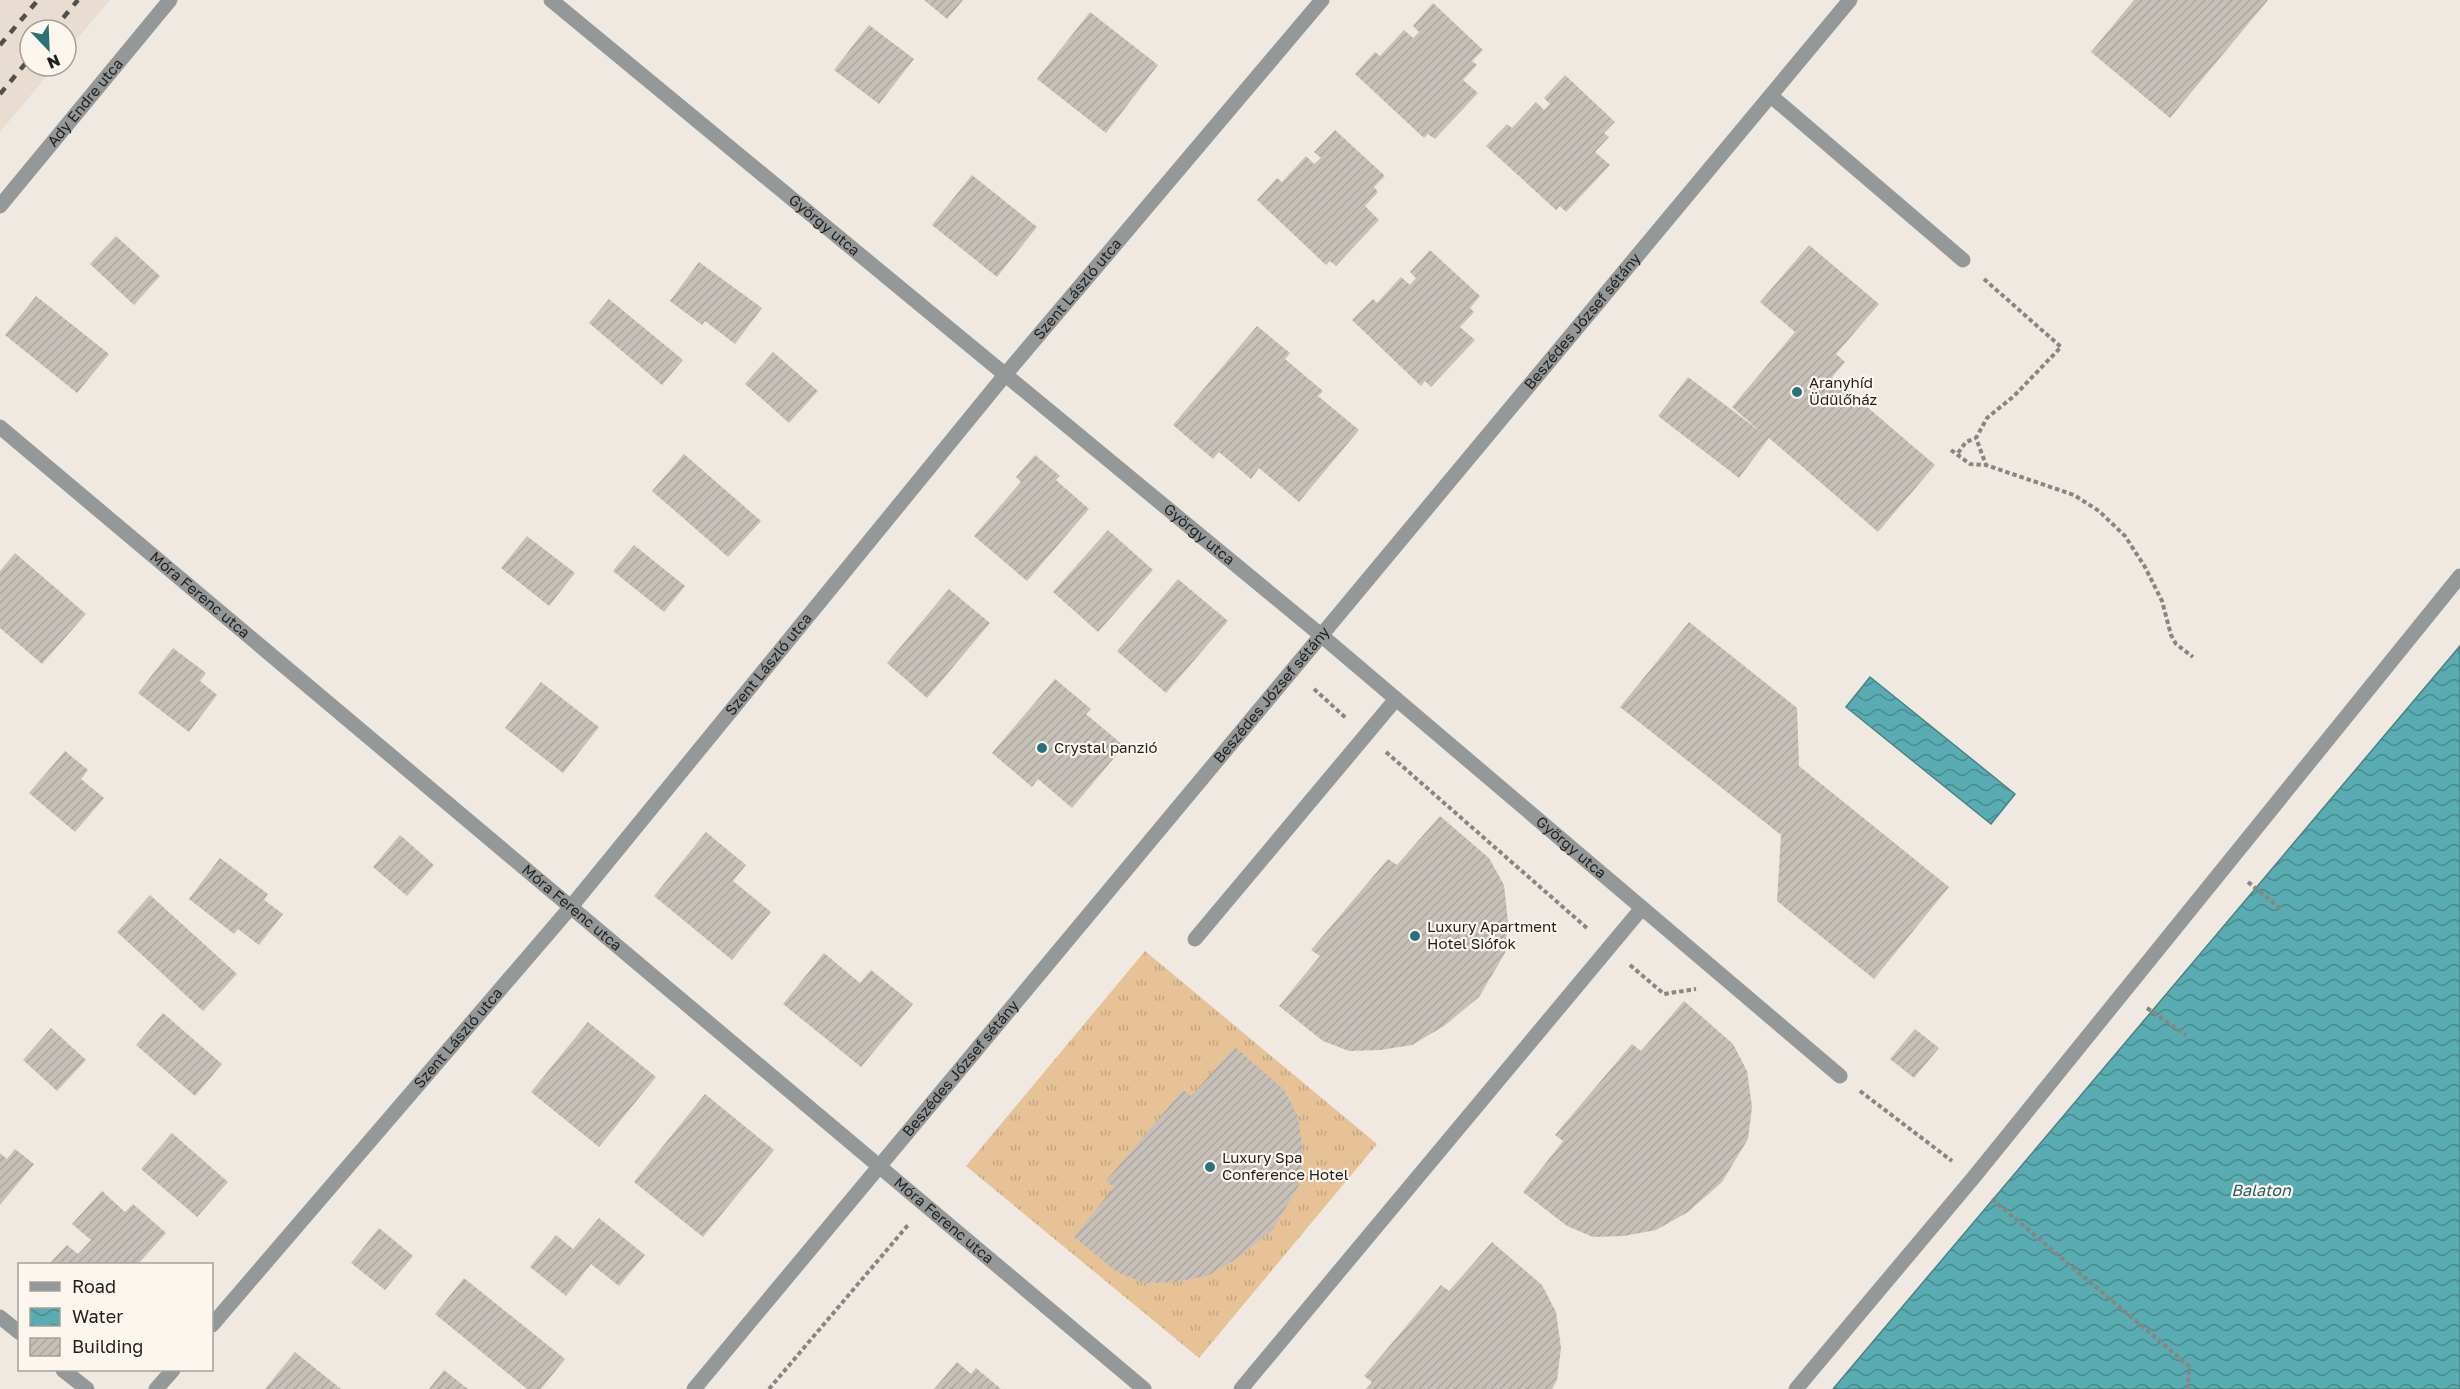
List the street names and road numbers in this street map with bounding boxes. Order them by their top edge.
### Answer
street label: Ady Endre utca [43,54,126,150]
street label: György utca [786,190,864,259]
street label: Szent László utca [1029,234,1125,343]
street label: Beszédes József sétány [1520,248,1644,393]
street label: György utca [1161,499,1239,568]
street label: Móra Ferenc utca [147,547,254,641]
street label: Szent László utca [721,609,815,719]
street label: Beszédes József sétány [1209,622,1333,766]
street label: György utca [1533,812,1610,882]
street label: Móra Ferenc utca [519,860,626,954]
street label: Szent László utca [409,984,506,1091]
street label: Beszédes József sétány [898,996,1022,1140]
street label: Móra Ferenc utca [891,1173,998,1267]

